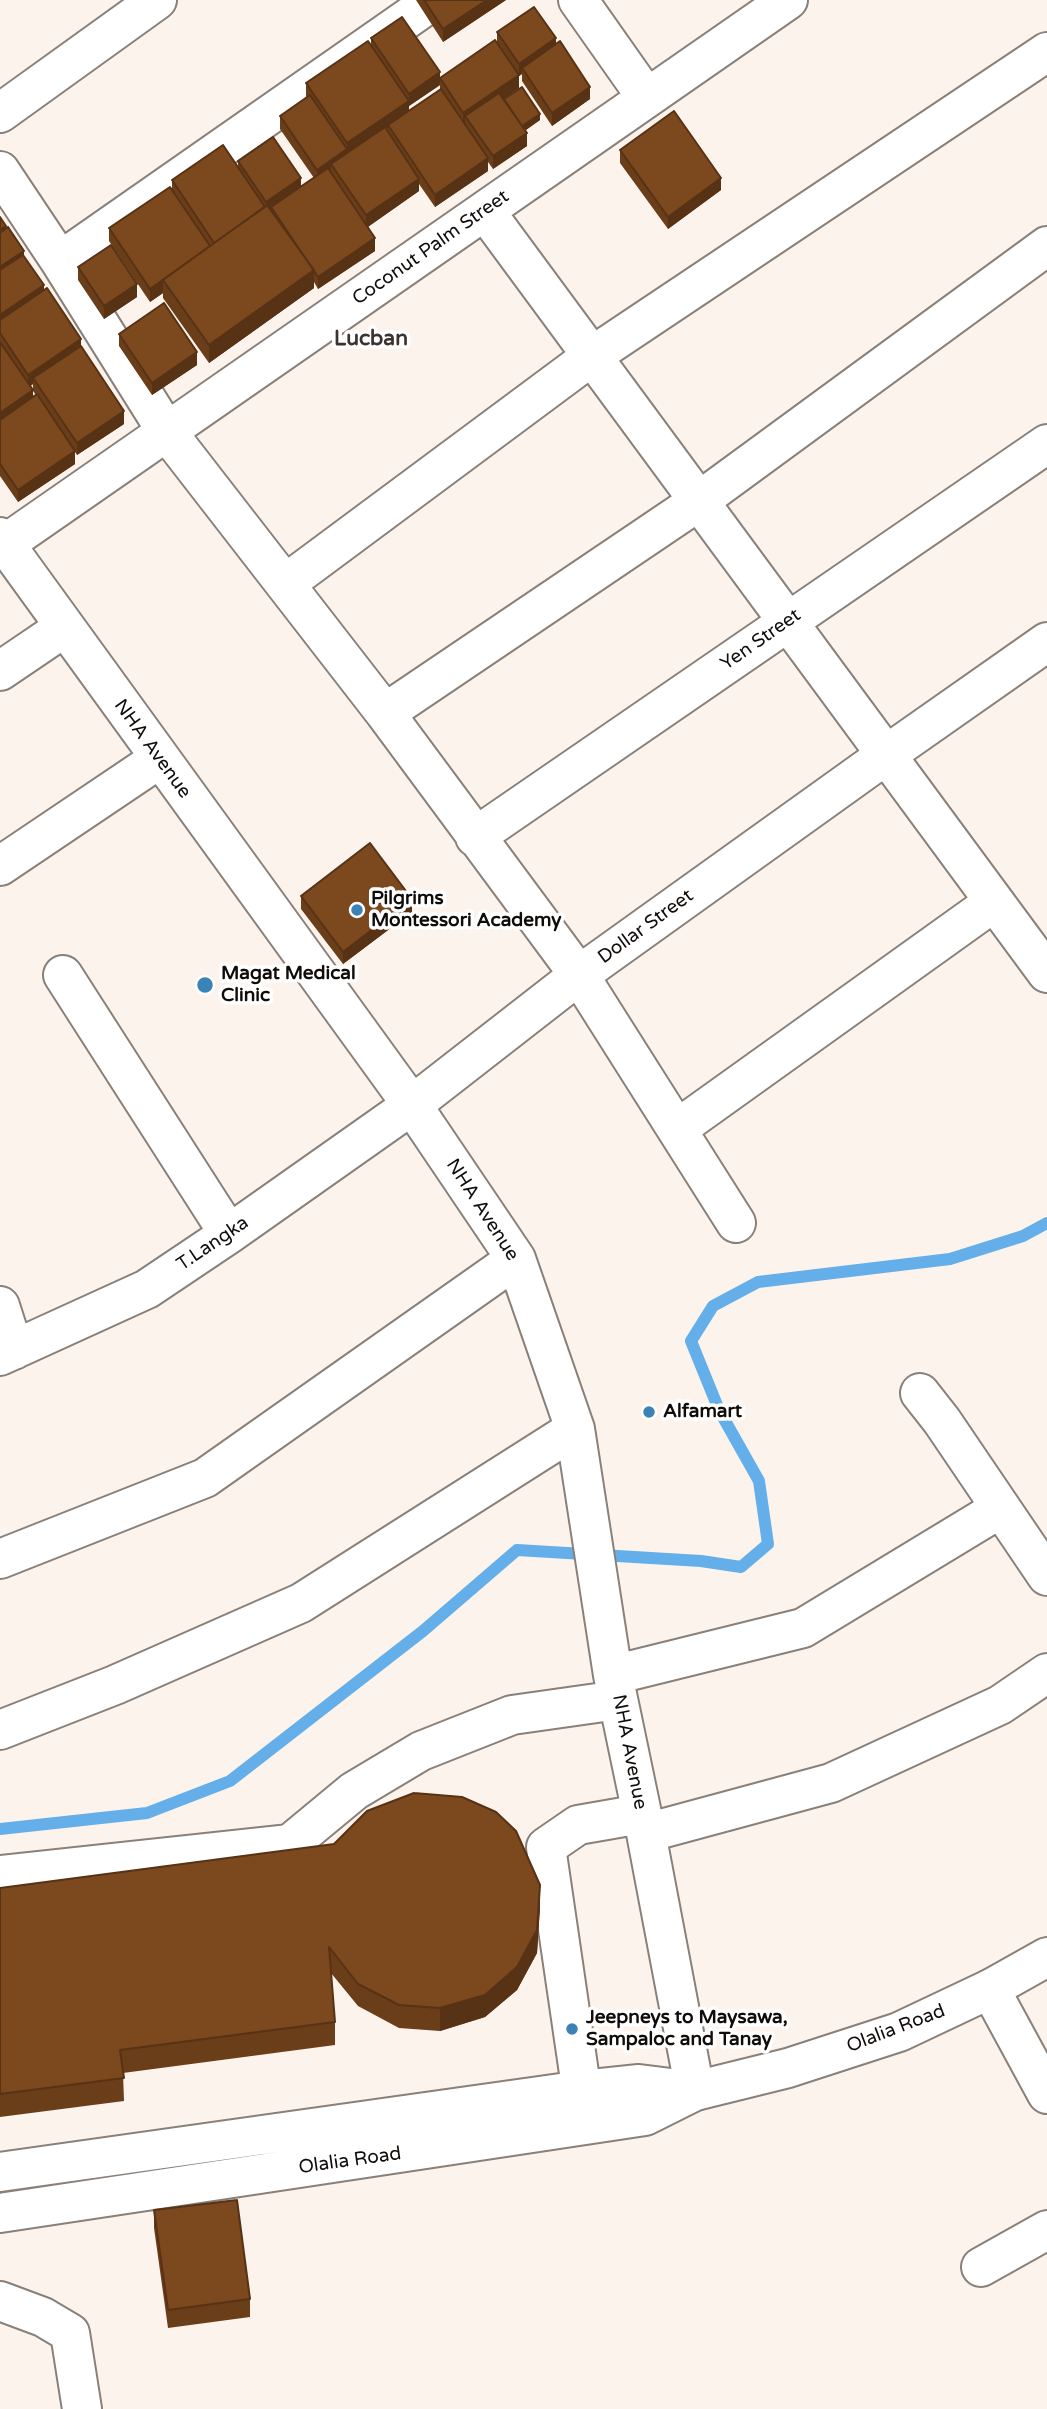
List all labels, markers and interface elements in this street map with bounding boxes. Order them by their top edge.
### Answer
street label: Coconut Palm Street [348,185,514,311]
district label: Lucban [334,326,408,352]
street label: Yen Street [717,604,805,676]
street label: NHA Avenue [108,695,196,803]
street label: Dollar Street [594,885,698,969]
place label: Pilgrims Montessori Academy [371,888,562,932]
marker: Pilgrims Montessori Academy [349,902,365,918]
place label: Magat Medical Clinic [221,963,356,1007]
marker: Magat Medical Clinic [195,975,215,995]
street label: NHA Avenue [441,1155,523,1265]
street label: T.Langka [173,1212,253,1276]
place label: Alfamart [663,1401,742,1423]
marker: Alfamart [641,1404,657,1420]
street label: NHA Avenue [607,1693,651,1811]
street label: Olalia Road [844,2000,948,2058]
place label: Jeepneys to Maysawa, Sampaloc and Tanay [586,2007,788,2051]
marker: Jeepneys to Maysawa, Sampaloc and Tanay [564,2021,580,2037]
street label: Olalia Road [297,2143,403,2179]

